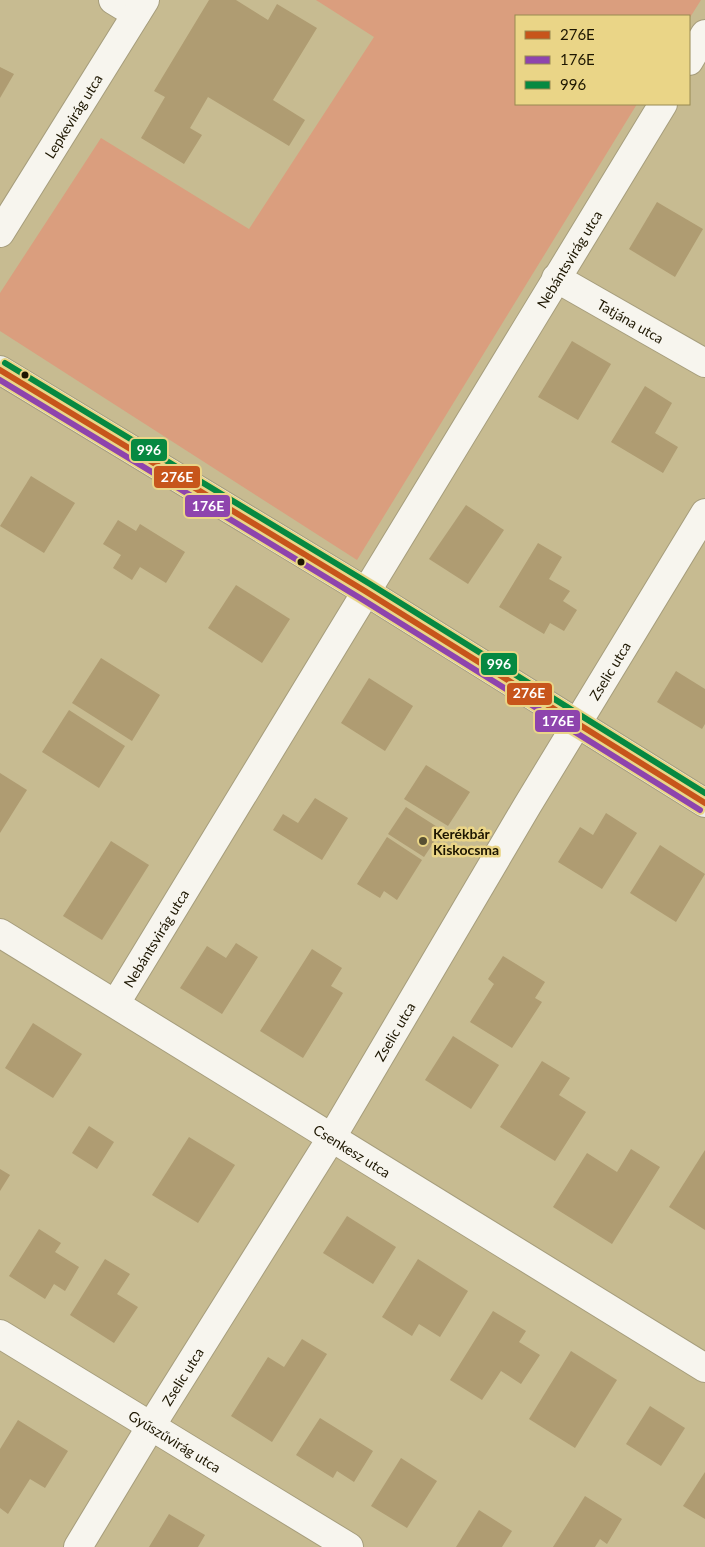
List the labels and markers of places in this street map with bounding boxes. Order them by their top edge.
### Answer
unlabelled marker [20,370,30,380]
unlabelled marker [296,557,306,567]
place label: Kerékbár Kiskocsma [433,825,499,858]
marker: Kerékbár Kiskocsma [417,835,429,847]

